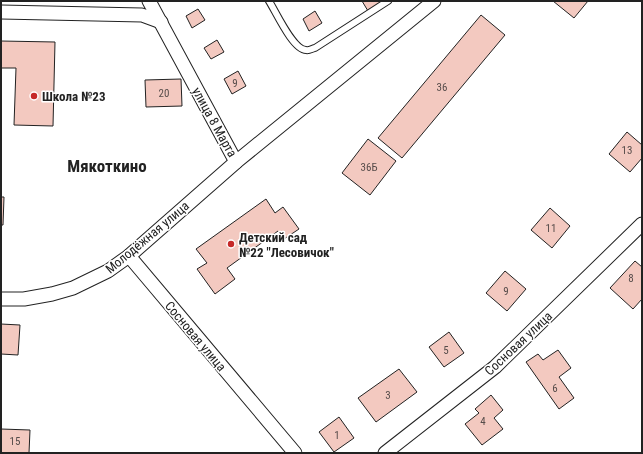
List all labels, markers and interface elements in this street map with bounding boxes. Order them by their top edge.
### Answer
house number: 9 [232,77,238,90]
house number: 36 [437,81,447,94]
street label: улица 8 Марта [189,85,240,160]
house number: 20 [159,87,169,100]
place label: Школа №23 [42,89,105,104]
marker: Школа №23 [29,91,39,101]
house number: 13 [622,144,632,157]
district label: Мякоткино [67,156,147,176]
house number: 36Б [361,161,377,174]
street label: Молодёжная улица [103,198,192,277]
house number: 11 [546,222,556,235]
place label: Детский сад №22 "Лесовичок" [239,230,334,260]
marker: Детский сад №22 "Лесовичок" [226,239,236,249]
house number: 8 [628,272,634,285]
house number: 9 [503,285,509,298]
street label: Сосновая улица [162,298,229,374]
street label: Сосновая улица [482,308,555,378]
house number: 5 [443,344,449,357]
house number: 6 [552,382,558,395]
house number: 3 [385,389,391,402]
house number: 4 [480,415,486,428]
house number: 1 [334,429,340,442]
house number: 15 [10,435,20,448]

